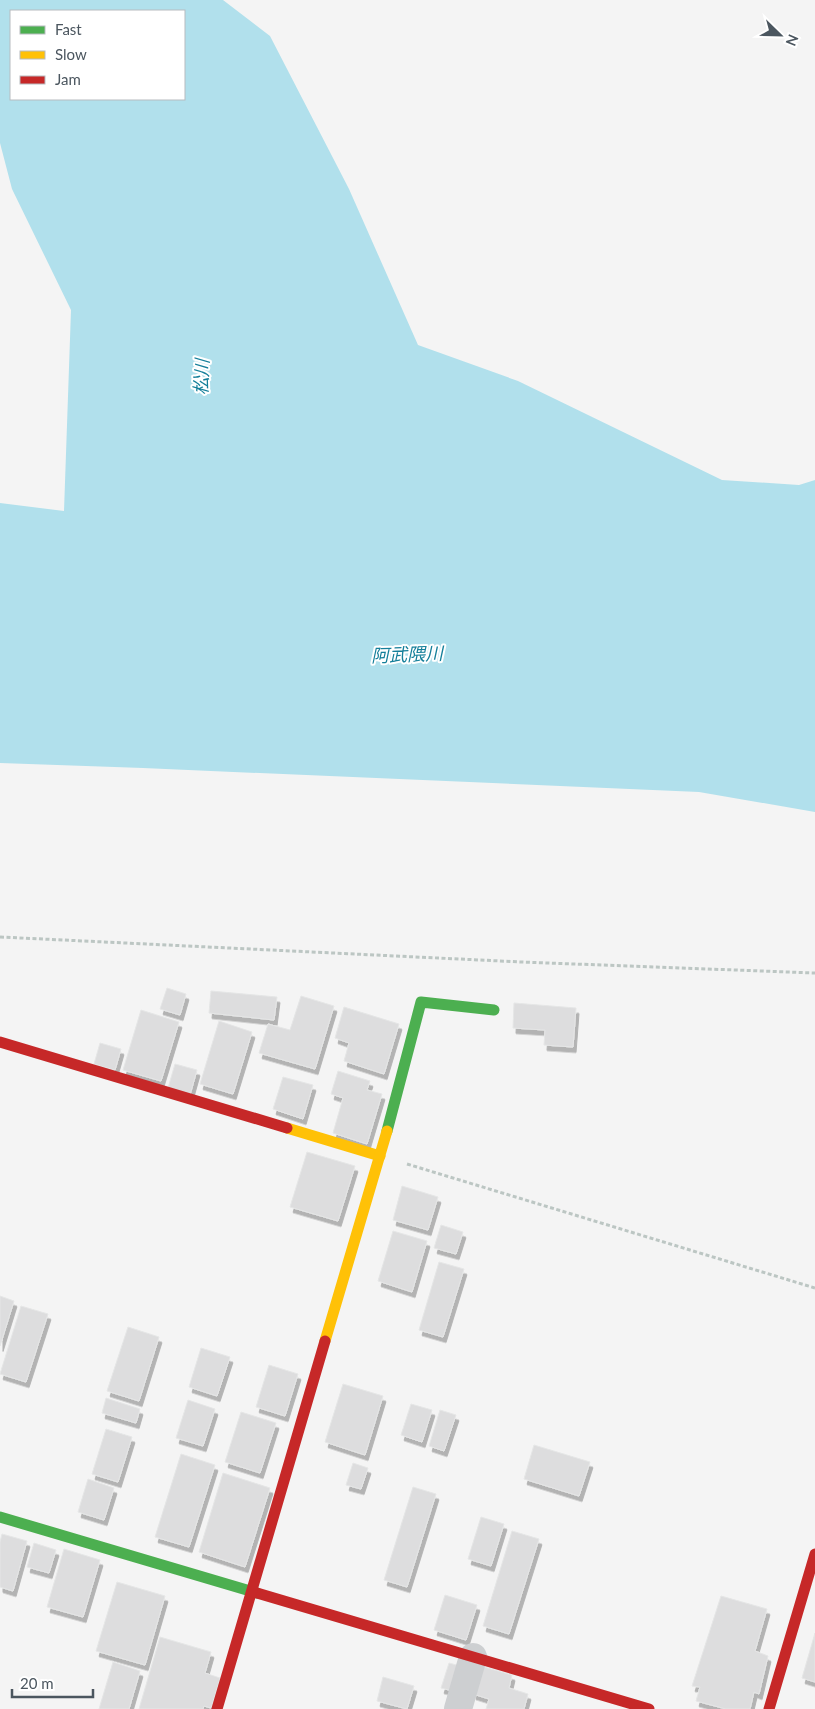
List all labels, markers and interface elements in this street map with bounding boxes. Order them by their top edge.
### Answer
legend [10,10,185,100]
north arrow [755,10,805,60]
text: Fast [55,20,82,38]
text: N [782,32,802,49]
text: Slow [55,45,87,63]
text: Jam [55,70,81,88]
water label: 松川 [189,357,213,395]
water label: 阿武隈川 [371,642,445,666]
scale bar [12,1666,94,1698]
text: 20 m [20,1674,54,1692]

